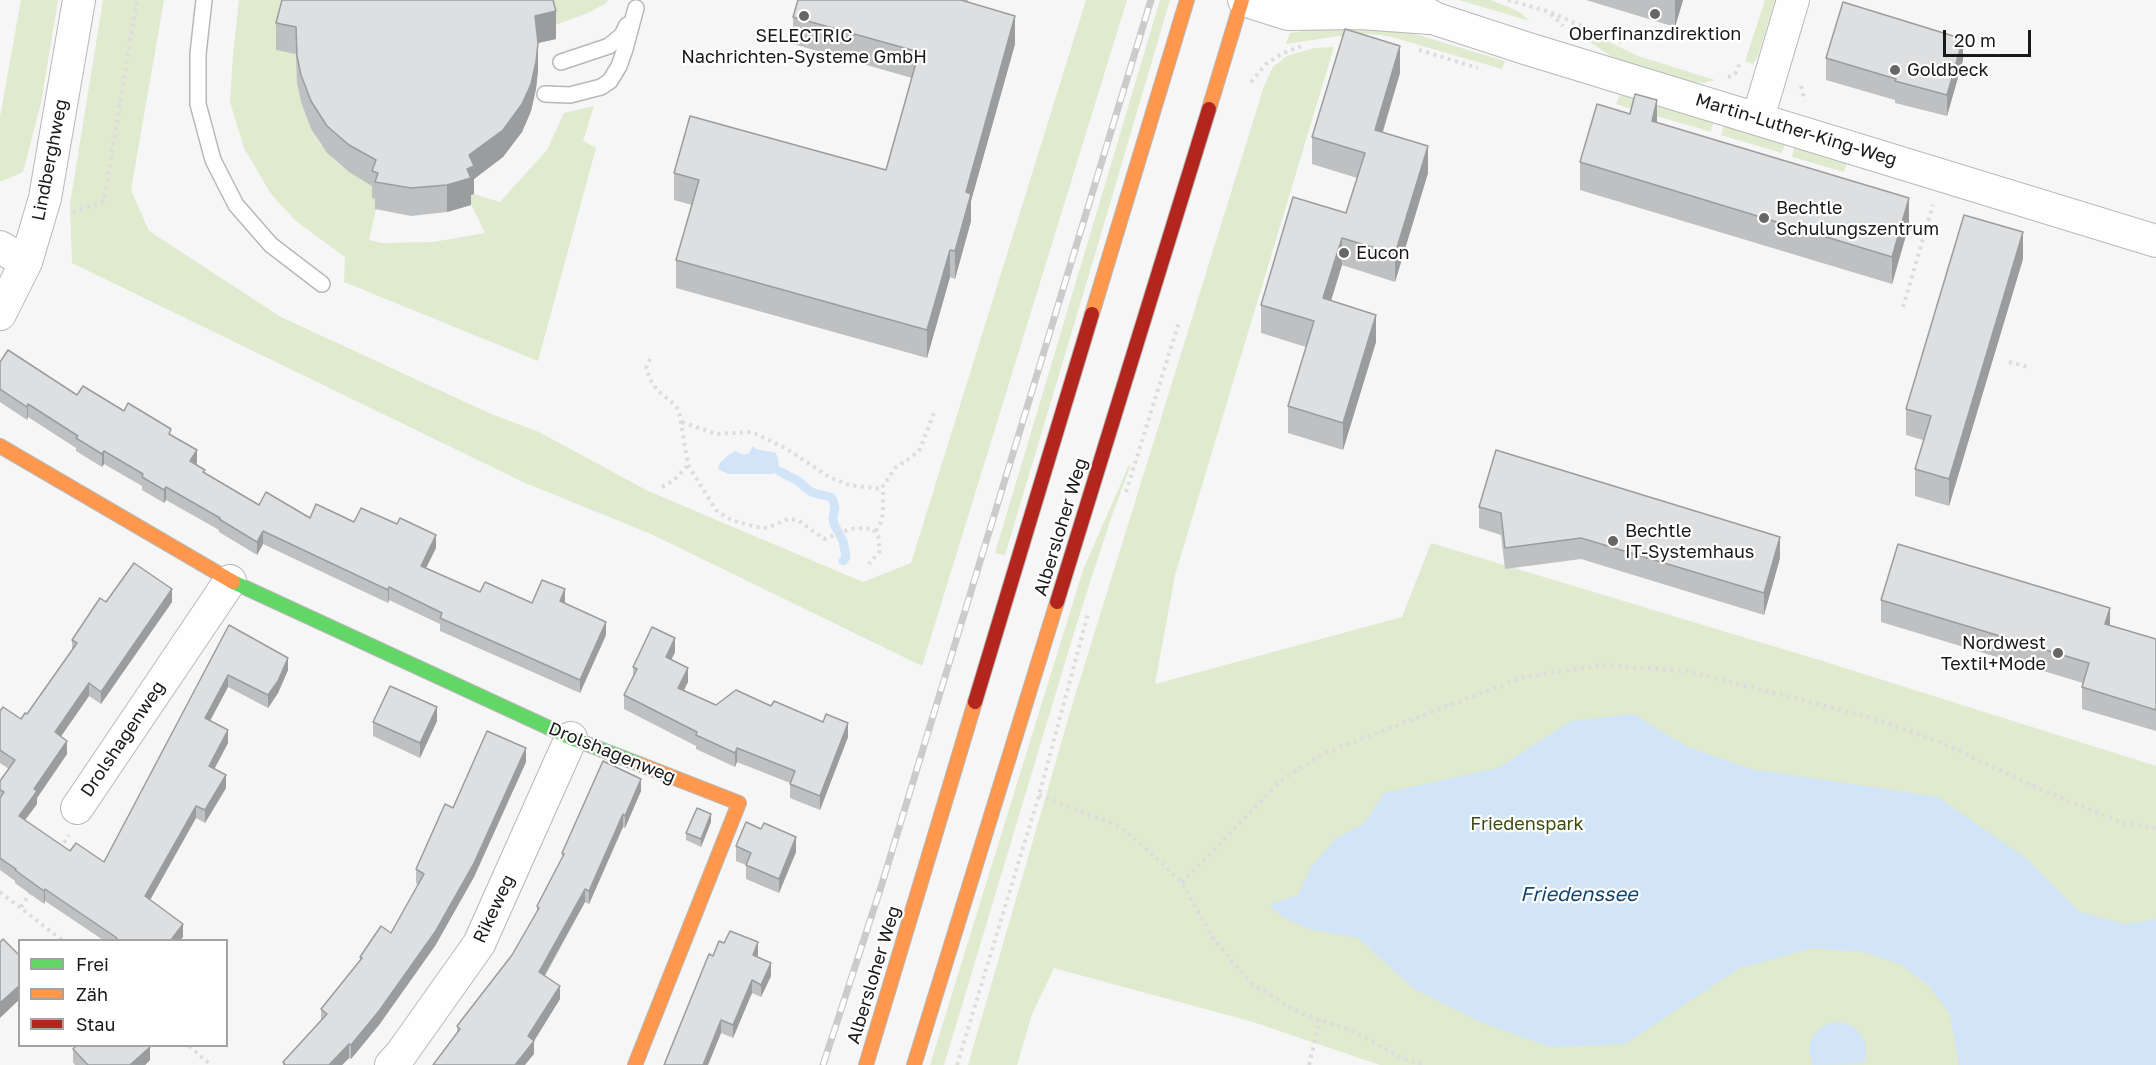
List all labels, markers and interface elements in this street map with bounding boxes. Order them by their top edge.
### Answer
marker: Oberfinanzdirektion [1648,7,1662,21]
marker: SELECTRIC Nachrichten-Systeme GmbH [797,9,811,23]
scale bar [1946,18,2034,56]
place label: Oberfinanzdirektion [1569,23,1741,45]
place label: SELECTRIC Nachrichten-Systeme GmbH [681,25,927,68]
text: 20 m [1954,29,1996,51]
place label: Goldbeck [1907,59,1989,81]
marker: Goldbeck [1888,63,1902,77]
street label: Martin-Luther-King-Weg [1693,89,1899,171]
street label: Lindberghweg [28,97,72,223]
place label: Bechtle Schulungszentrum [1776,197,1939,240]
marker: Bechtle Schulungszentrum [1757,211,1771,225]
place label: Eucon [1356,242,1410,264]
marker: Eucon [1337,246,1351,260]
street label: Albersloher Weg [1030,455,1092,599]
place label: Bechtle IT-Systemhaus [1625,520,1754,562]
marker: Bechtle IT-Systemhaus [1606,534,1620,548]
place label: Nordwest Textil+Mode [1941,632,2046,674]
marker: Nordwest Textil+Mode [2051,646,2065,660]
street label: Drolshagenweg [76,677,170,801]
street label: Drolshagenweg [545,718,679,788]
park label: Friedenspark [1470,813,1584,835]
street label: Rikeweg [469,871,519,947]
water label: Friedenssee [1520,883,1638,907]
street label: Albersloher Weg [843,903,905,1047]
legend [18,939,228,1047]
text: Frei [76,953,109,975]
text: Zäh [76,983,108,1005]
text: Stau [76,1013,115,1035]

